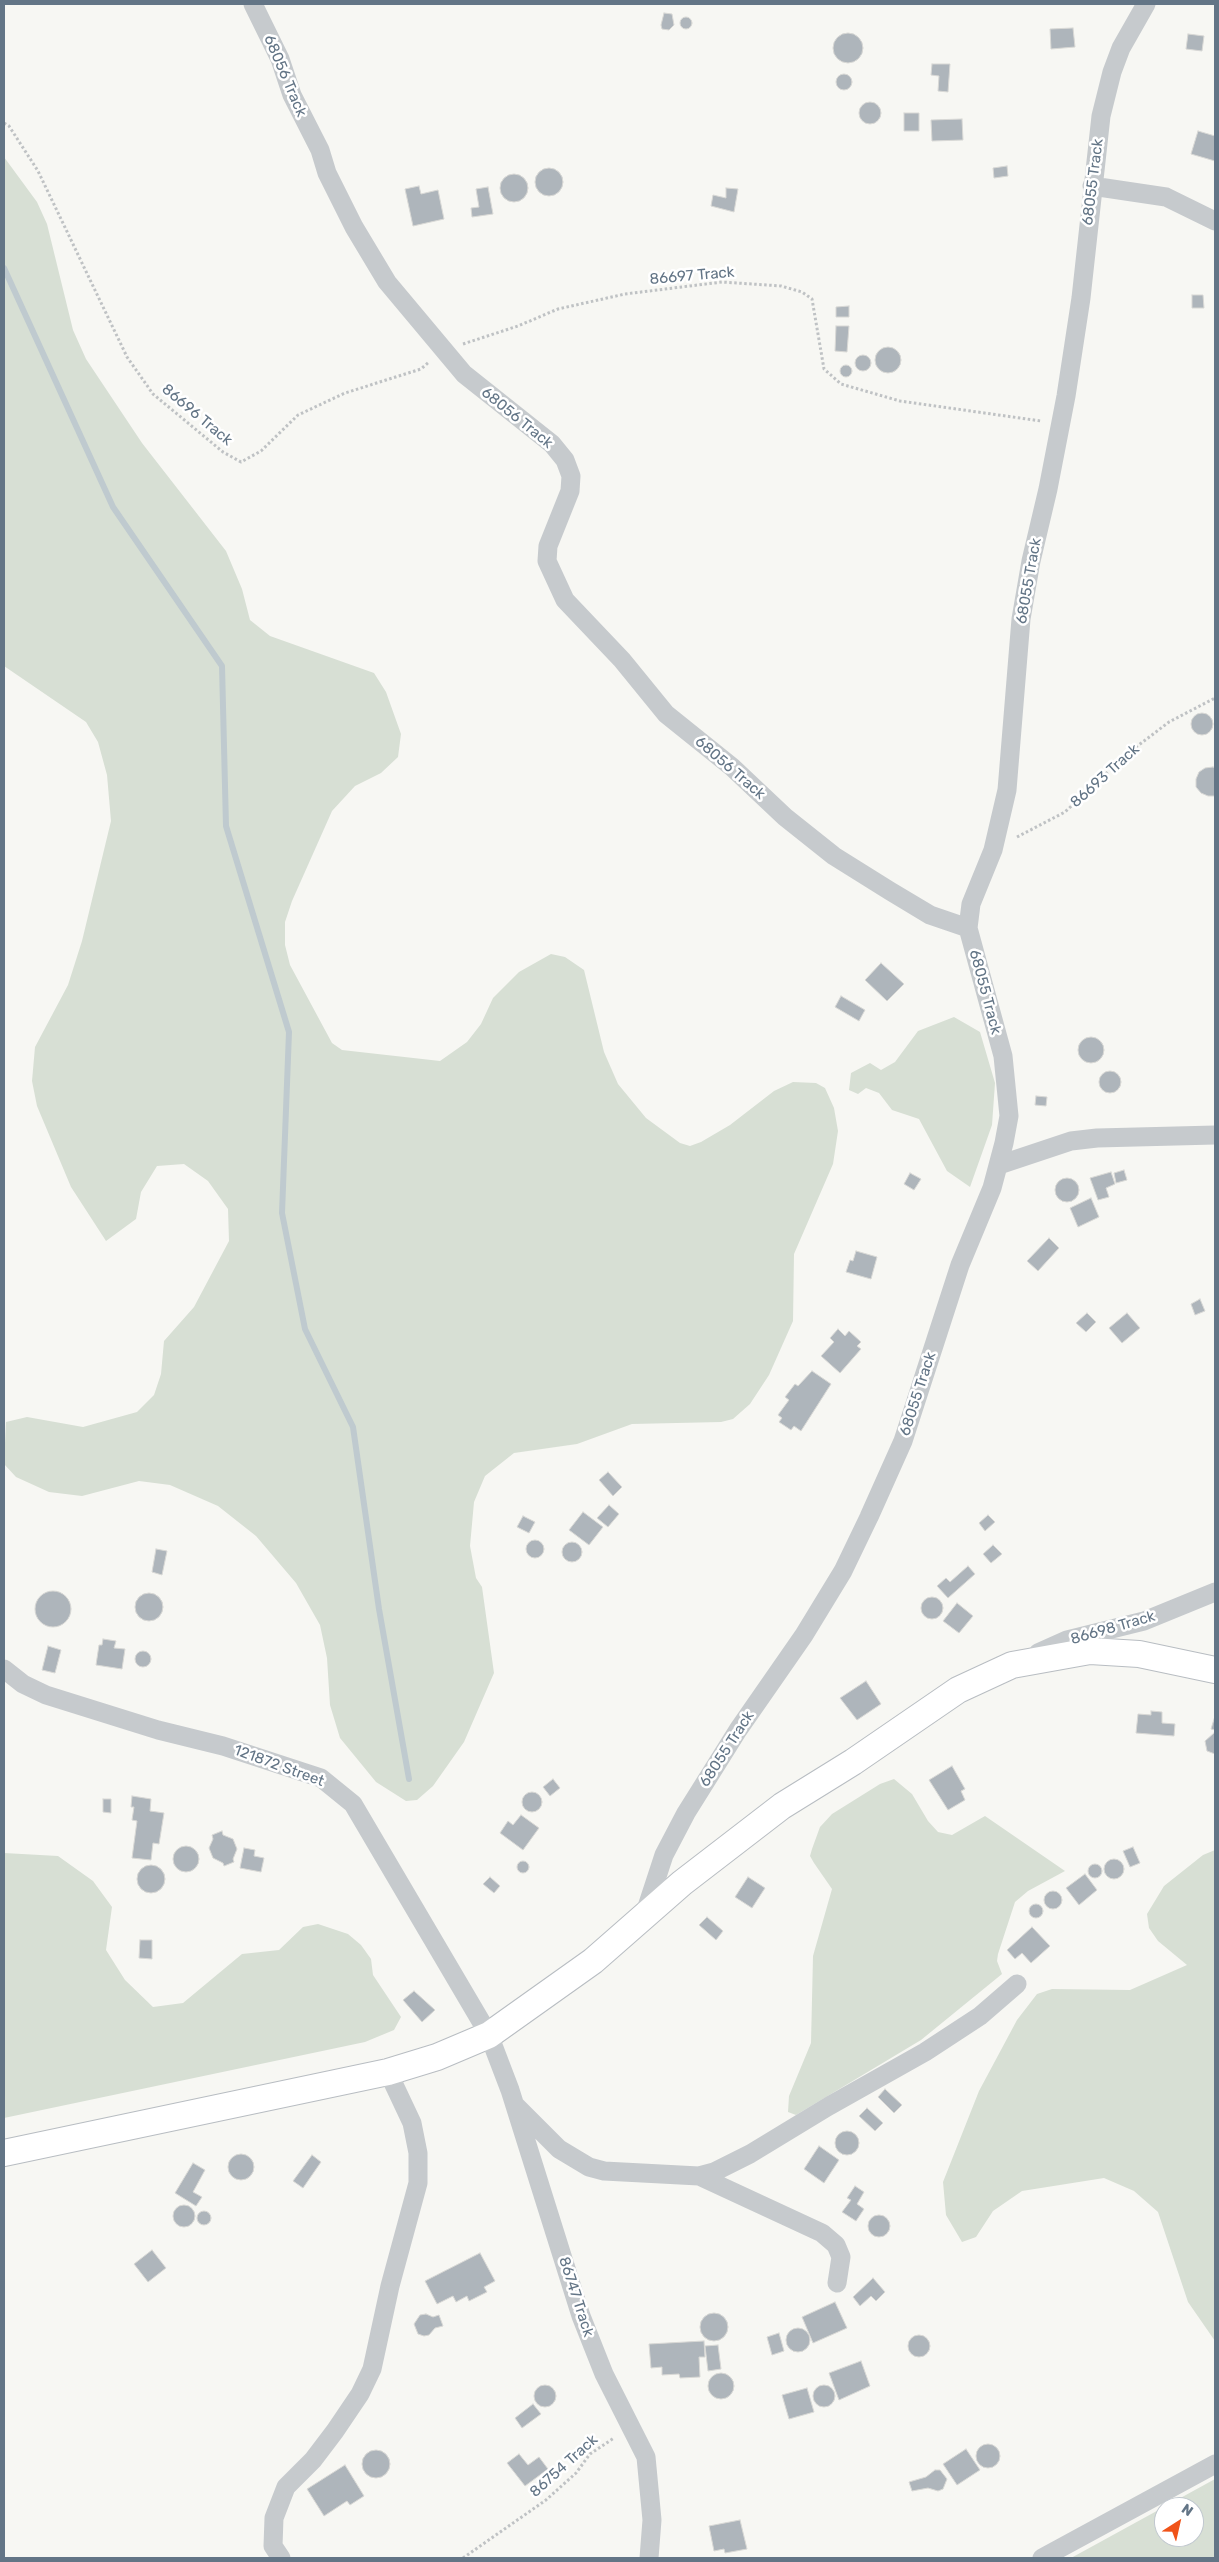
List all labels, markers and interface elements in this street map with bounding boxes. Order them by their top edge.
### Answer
street label: 68056 Track [260,32,310,120]
street label: 68055 Track [1079,138,1107,226]
street label: 86697 Track [649,263,735,289]
street label: 86696 Track [158,380,236,450]
street label: 68056 Track [477,384,557,452]
street label: 68055 Track [1013,537,1045,625]
street label: 68056 Track [691,733,769,803]
street label: 86693 Track [1067,740,1143,812]
street label: 68055 Track [965,948,1005,1036]
street label: 68055 Track [896,1350,940,1438]
street label: 86698 Track [1069,1607,1157,1649]
street label: 68055 Track [696,1708,758,1790]
street label: 121872 Street [231,1741,327,1791]
street label: 86747 Track [555,2255,597,2339]
street label: 86754 Track [526,2431,602,2501]
north arrow [1154,2497,1204,2547]
text: N [1178,2500,1196,2520]

